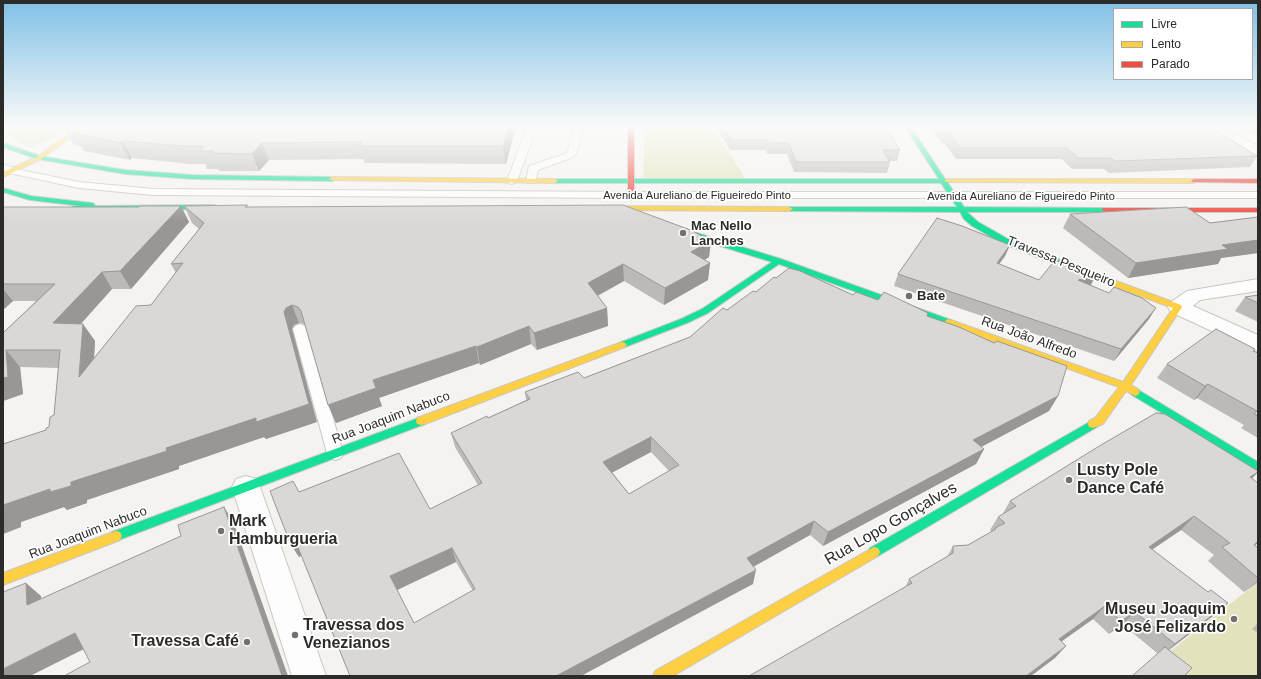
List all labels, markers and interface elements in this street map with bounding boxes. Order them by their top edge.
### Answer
legend [1113,8,1253,80]
text: Livre [1151,17,1177,31]
text: Lento [1151,37,1181,51]
text: Parado [1151,57,1190,71]
street label: Avenida Aureliano de Figueiredo Pinto [603,189,791,203]
street label: Avenida Aureliano de Figueiredo Pinto [927,190,1115,204]
place label: Mac Nello Lanches [691,218,752,249]
marker: Mac Nello Lanches [678,228,688,238]
street label: Travessa Pesqueiro [1005,233,1117,291]
place label: Bate [917,288,945,304]
marker: Bate [904,291,914,301]
street label: Rua João Alfredo [979,313,1079,363]
street label: Rua Joaquim Nabuco [330,388,452,448]
place label: Lusty Pole Dance Café [1077,461,1164,499]
marker: Lusty Pole Dance Café [1064,475,1074,485]
street label: Rua Lopo Gonçalves [821,478,961,570]
street label: Rua Joaquim Nabuco [27,503,149,563]
place label: Mark Hamburgueria [229,512,337,550]
marker: Mark Hamburgueria [216,526,226,536]
place label: Museu Joaquim José Felizardo [1105,600,1226,638]
marker: Museu Joaquim José Felizardo [1229,614,1239,624]
place label: Travessa dos Venezianos [303,616,404,654]
marker: Travessa dos Venezianos [290,630,300,640]
place label: Travessa Café [131,632,239,652]
marker: Travessa Café [242,637,252,647]

